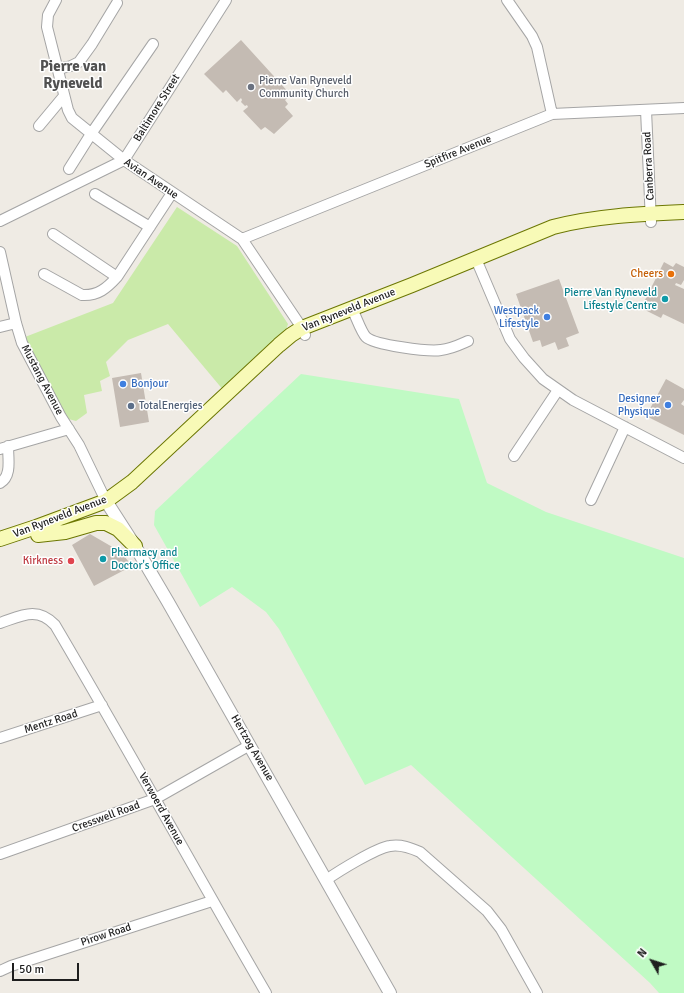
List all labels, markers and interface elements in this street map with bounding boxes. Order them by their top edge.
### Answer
district label: Pierre van Ryneveld [40,58,106,93]
street label: Baltimore Street [131,72,183,144]
place label: Pierre Van Ryneveld Community Church [259,74,352,100]
marker: Pierre Van Ryneveld Community Church [246,82,256,92]
street label: Canberra Road [641,131,657,201]
street label: Spitfire Avenue [422,132,494,172]
street label: Avian Avenue [121,156,181,202]
place label: Cheers [631,267,663,281]
marker: Cheers [666,269,676,279]
street label: Van Ryneveld Avenue [301,285,397,335]
place label: Pierre Van Ryneveld Lifestyle Centre [564,286,657,312]
marker: Pierre Van Ryneveld Lifestyle Centre [660,294,670,304]
place label: Westpack Lifestyle [494,304,539,330]
marker: Westpack Lifestyle [542,312,552,322]
street label: Mustang Avenue [18,343,66,417]
place label: Bonjour [131,377,168,391]
marker: Bonjour [118,379,128,389]
place label: Designer Physique [618,392,660,418]
place label: TotalEnergies [139,399,203,413]
marker: Designer Physique [663,400,673,410]
marker: TotalEnergies [126,401,136,411]
street label: Van Ryneveld Avenue [11,493,109,541]
place label: Pharmacy and Doctor's Office [111,546,180,572]
place label: Kirkness [23,554,63,568]
marker: Pharmacy and Doctor's Office [98,554,108,564]
marker: Kirkness [66,556,76,566]
street label: Mentz Road [23,707,79,737]
street label: Hertzog Avenue [228,713,276,783]
street label: Verwoerd Avenue [136,770,186,848]
street label: Cresswell Road [70,799,142,835]
street label: Pirow Road [79,921,133,949]
north arrow [632,941,672,981]
text: N [635,946,650,960]
scale bar [14,955,81,981]
text: 50 m [19,962,44,977]

